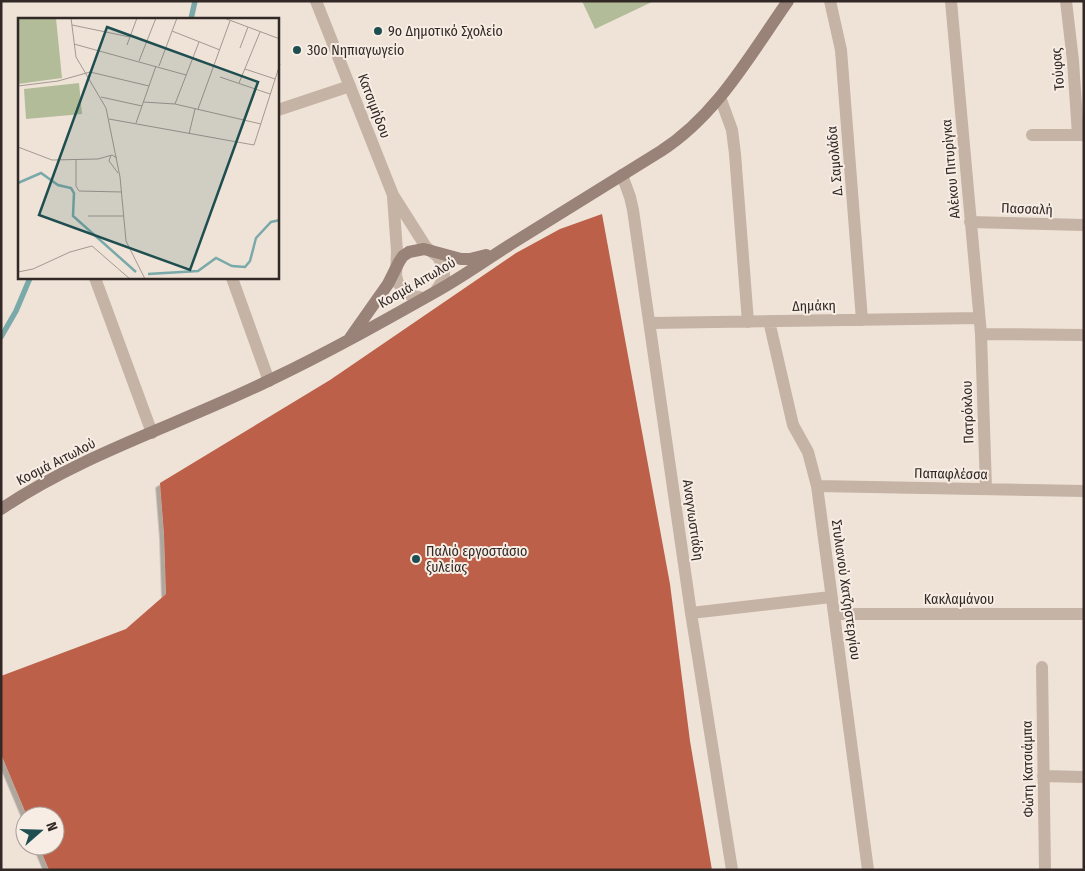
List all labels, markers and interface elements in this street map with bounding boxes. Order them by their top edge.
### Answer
inset map [18,18,279,279]
place label: 9ο Δημοτικό Σχολείο [388,23,503,40]
marker: 9ο Δημοτικό Σχολείο [372,25,384,37]
place label: 30ο Νηπιαγωγείο [307,42,404,59]
marker: 30ο Νηπιαγωγείο [291,44,303,56]
street label: Τούφας [1048,47,1068,91]
street label: Κατσιμήδου [354,71,394,141]
street label: Αλέκου Πιτυρίγκα [938,119,964,219]
street label: Δ. Σαμολάδα [823,125,847,197]
street label: Πασσαλή [1001,200,1053,218]
street label: Κοσμά Αιτωλού [375,254,459,312]
street label: Δημάκη [792,297,836,315]
street label: Πατρόκλου [958,380,978,444]
street label: Κοσμά Αιτωλού [14,435,98,489]
street label: Παπαφλέσσα [914,465,988,483]
street label: Αναγνωστιάδη [679,478,707,562]
street label: Στυλιανού Χατζηστεργίου [828,519,864,661]
place label: Παλιό εργοστάσιο ξυλείας [426,543,527,576]
marker: Παλιό εργοστάσιο ξυλείας [410,553,422,565]
street label: Κακλαμάνου [924,591,994,608]
street label: Φώτη Κατσιάμπα [1019,720,1037,818]
north arrow [15,806,65,856]
text: N [42,820,61,834]

